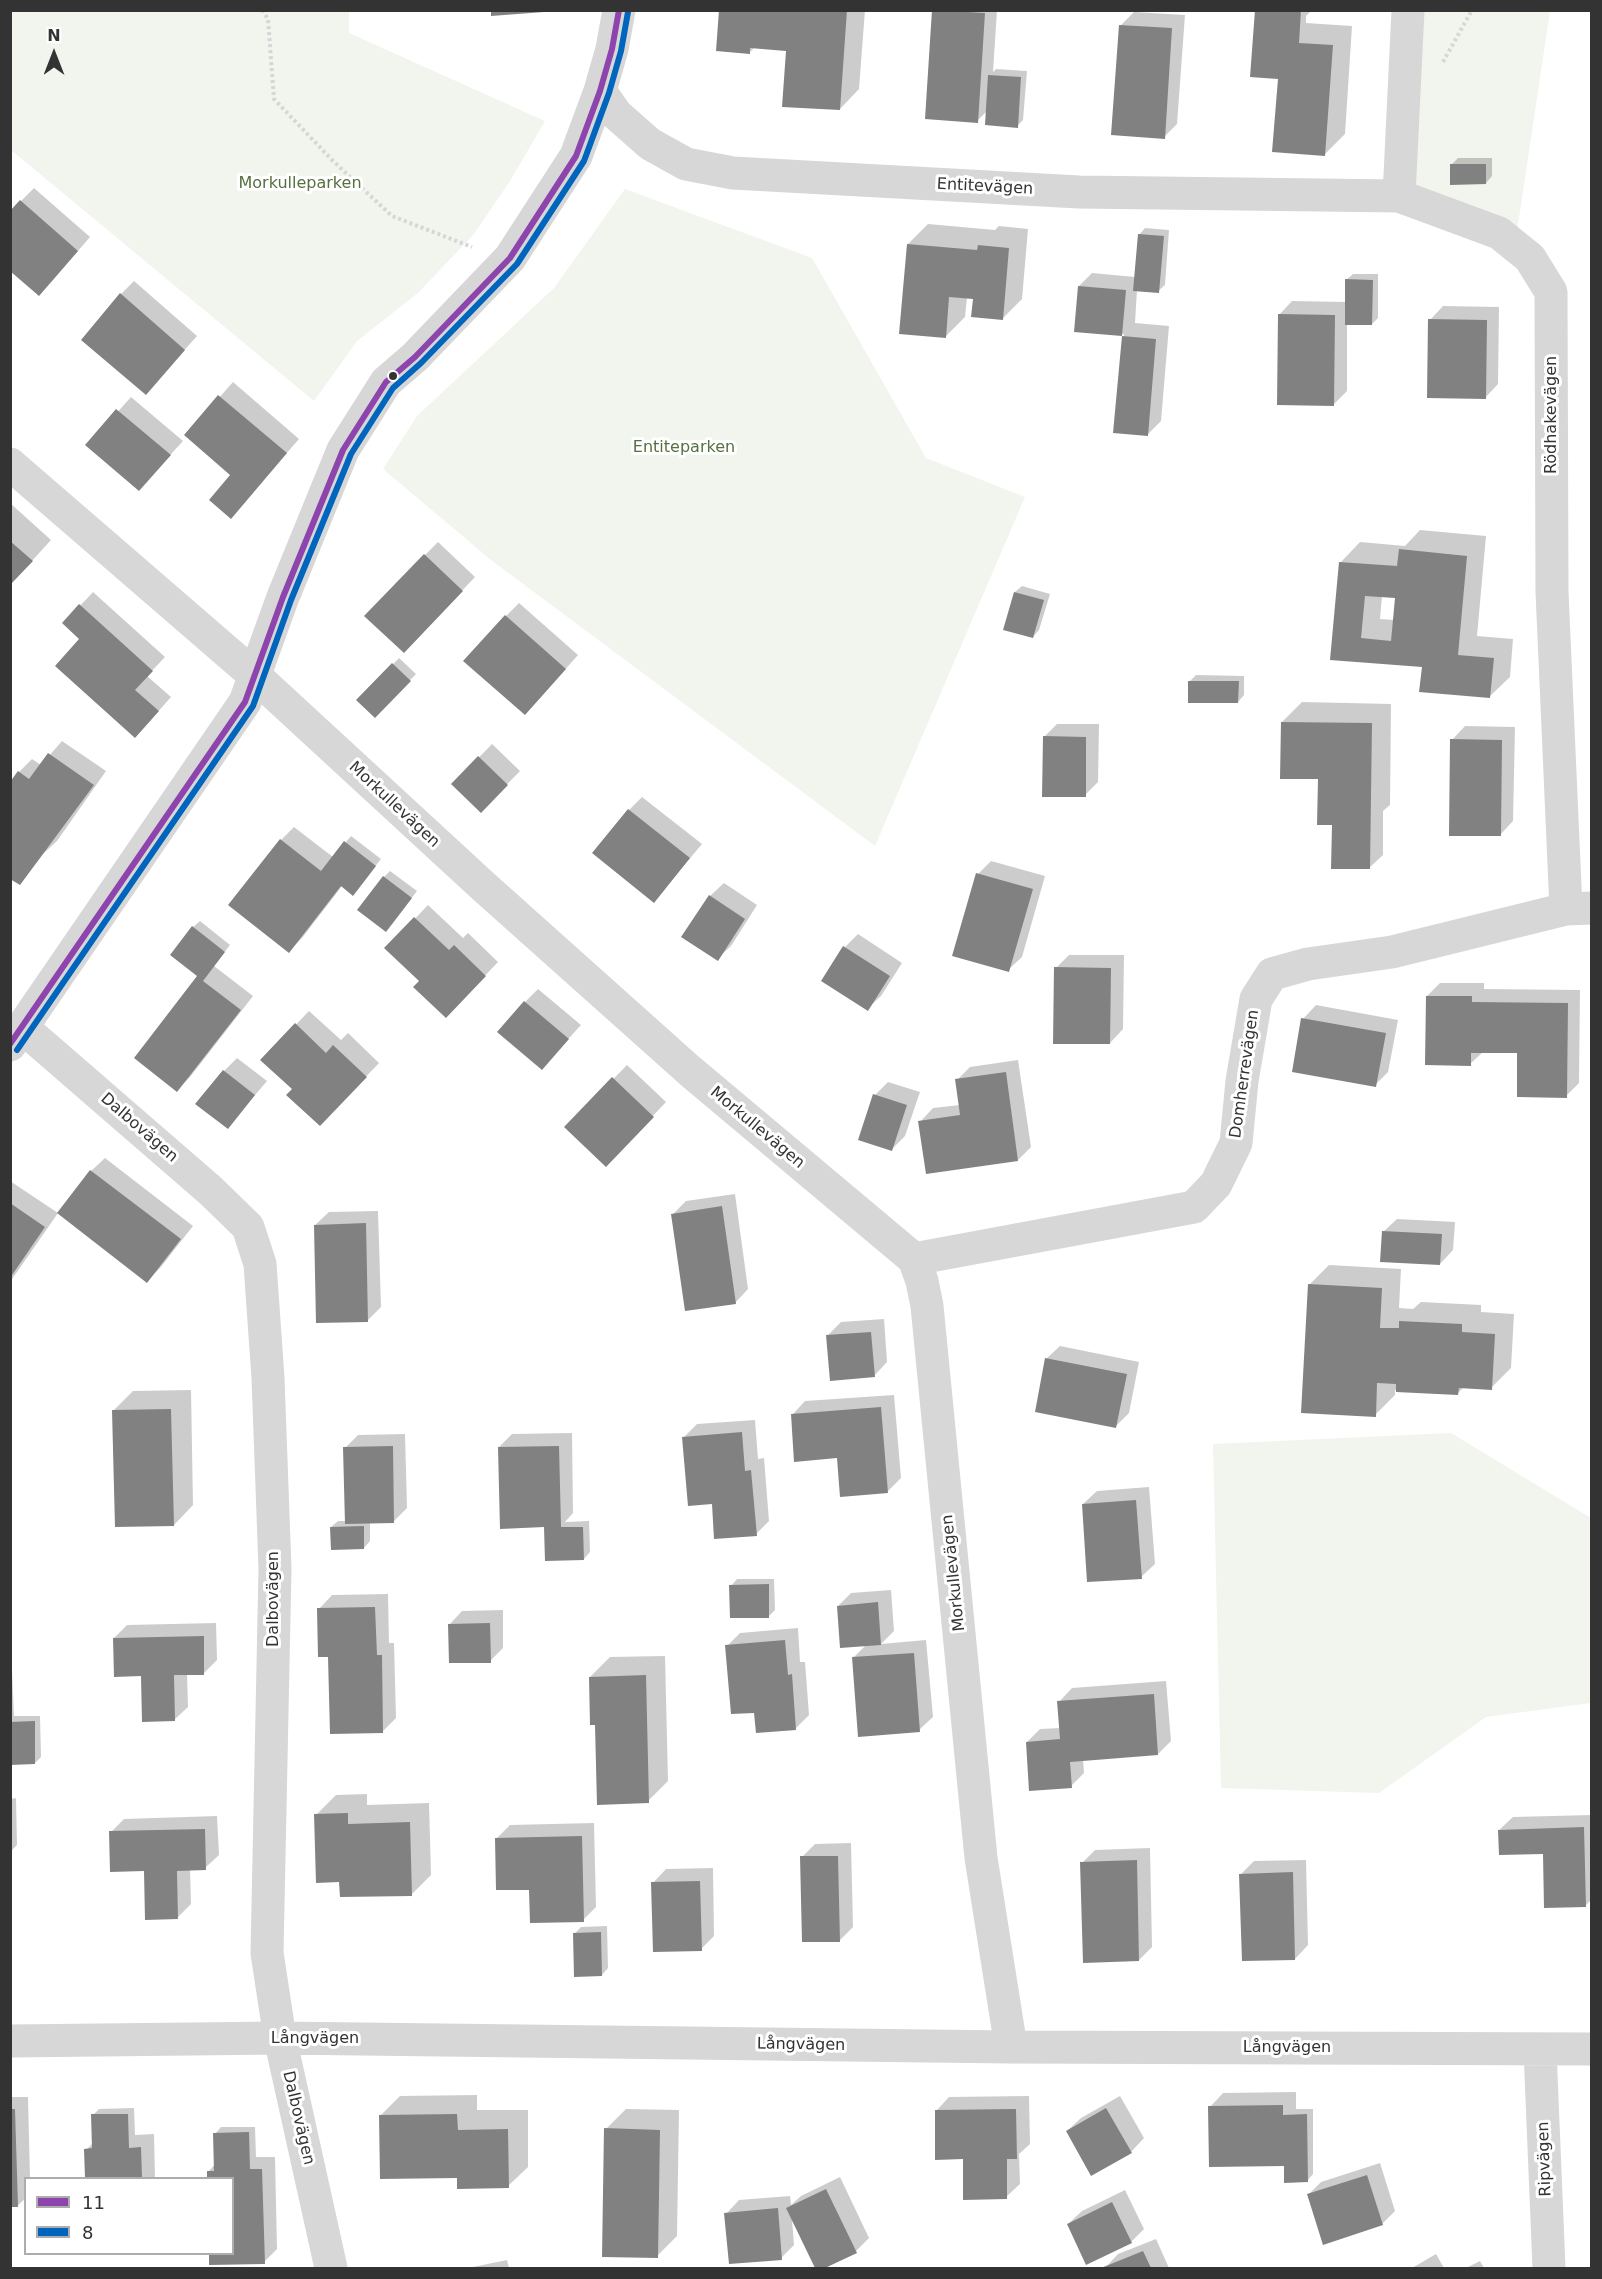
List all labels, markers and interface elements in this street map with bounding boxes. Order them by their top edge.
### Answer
north arrow [24,24,84,84]
text: N [47,26,61,45]
park label: Morkulleparken [238,174,362,194]
street label: Entitevägen [936,175,1034,199]
street label: Rödhakevägen [1542,356,1562,474]
unlabelled marker [387,370,399,382]
park label: Entiteparken [633,438,735,458]
street label: Morkullevägen [345,758,443,852]
street label: Domherrevägen [1226,1009,1264,1139]
street label: Morkullevägen [706,1083,808,1173]
street label: Dalbovägen [97,1089,181,1167]
street label: Morkullevägen [938,1514,970,1632]
street label: Dalbovägen [264,1551,284,1647]
street label: Långvägen [271,2029,359,2049]
street label: Långvägen [757,2035,845,2055]
street label: Långvägen [1243,2038,1331,2058]
street label: Dalbovägen [278,2069,318,2167]
street label: Ripvägen [1534,2121,1556,2197]
legend [24,2177,234,2255]
text: 11 [82,2192,105,2213]
text: 8 [82,2222,93,2243]

